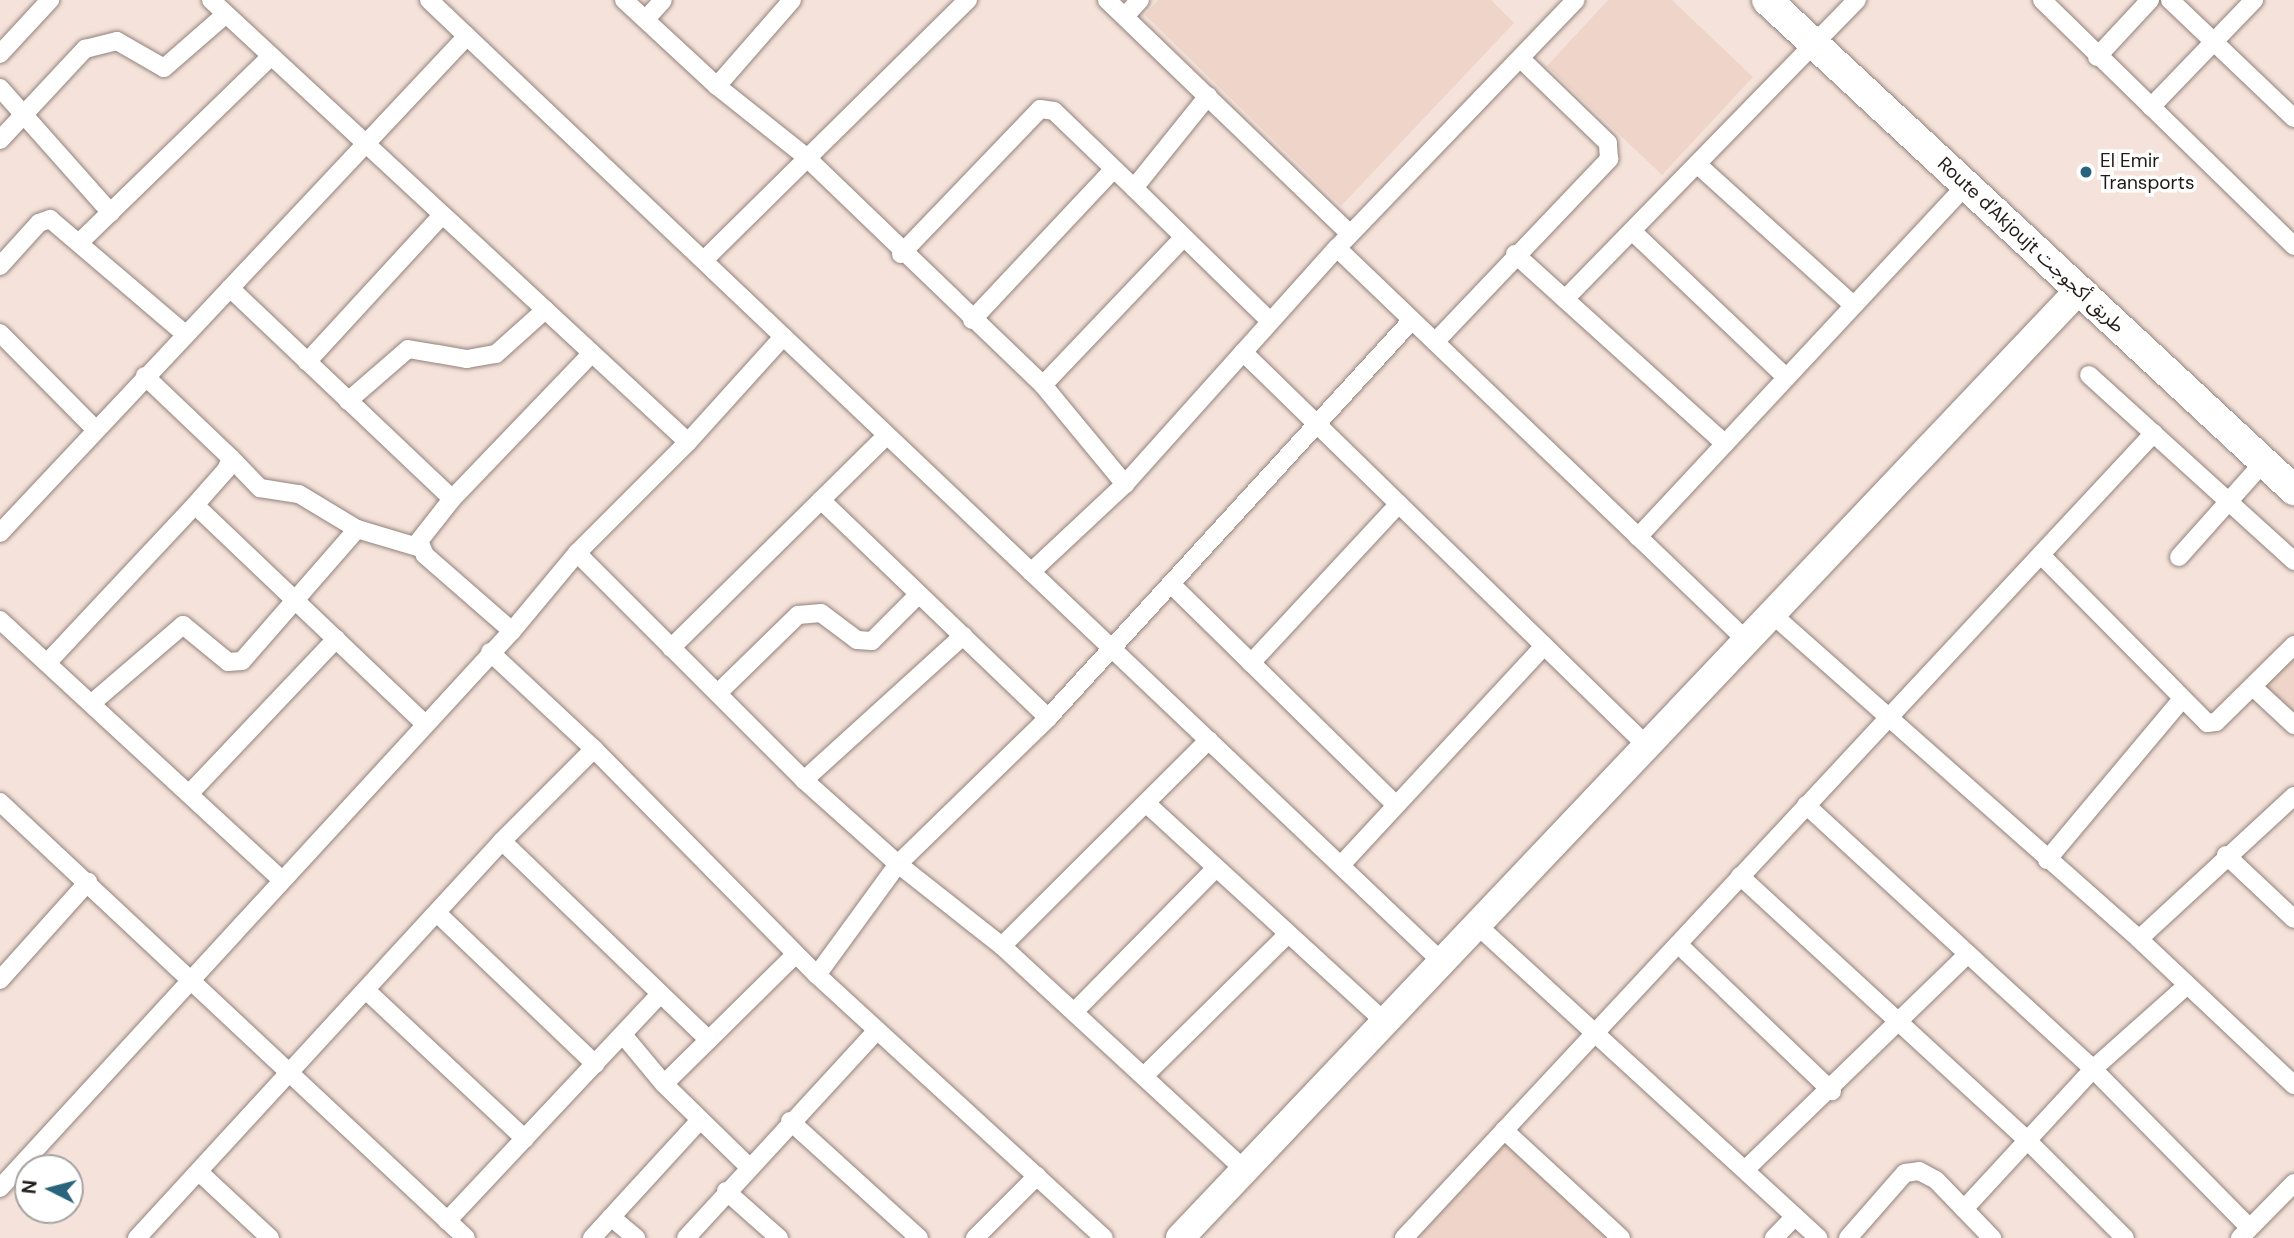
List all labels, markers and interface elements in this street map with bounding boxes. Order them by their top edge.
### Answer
place label: El Emir Transports [2100,150,2195,194]
street label: Route d'Akjoujt طريق أكجوجت [1933,152,2129,338]
marker: El Emir Transports [2078,164,2094,180]
north arrow [14,1154,84,1224]
text: N [16,1179,43,1195]

